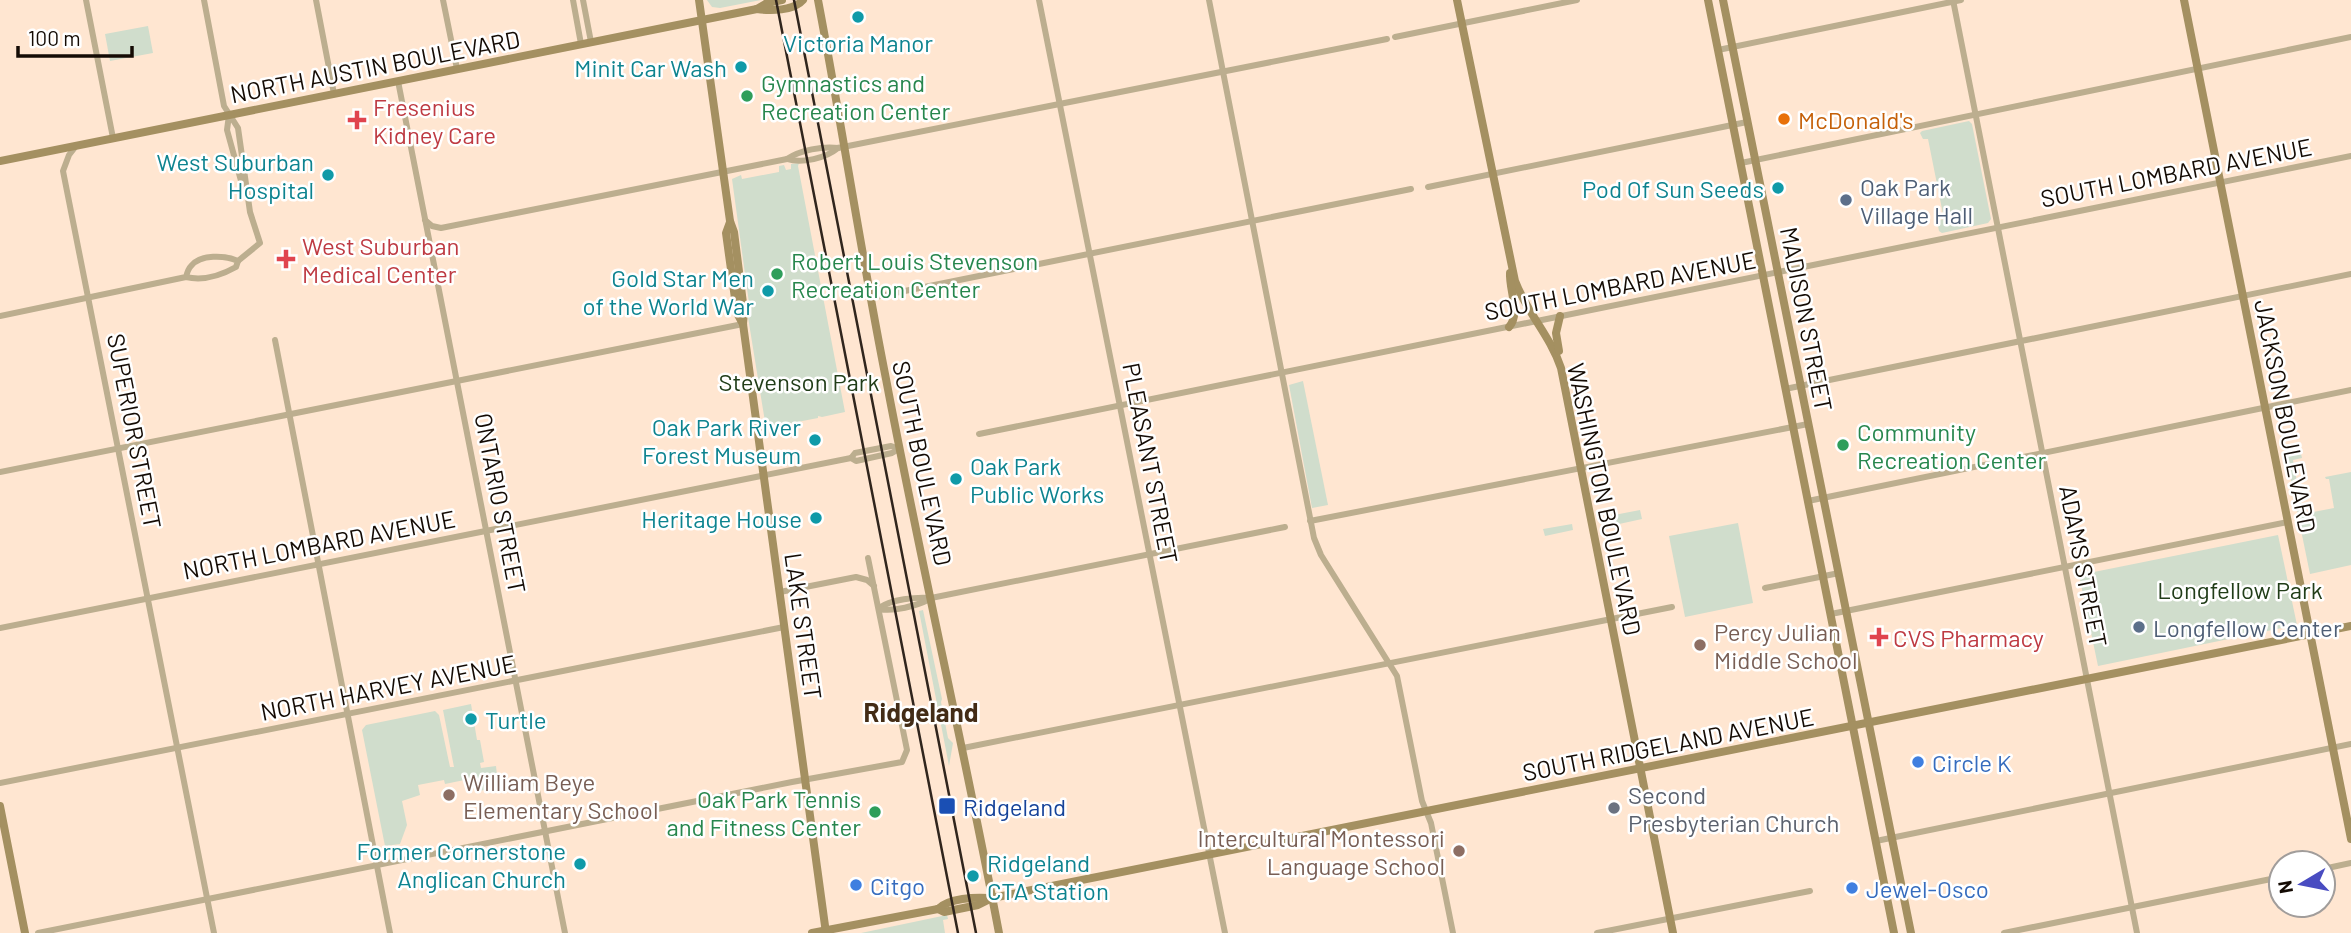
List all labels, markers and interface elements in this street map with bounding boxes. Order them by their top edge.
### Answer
marker: Victoria Manor [850,9,866,25]
scale bar [18,14,131,58]
street label: NORTH AUSTIN BOULEVARD [228,24,522,108]
text: 100 m [28,25,81,50]
place label: Victoria Manor [783,28,933,57]
place label: Minit Car Wash [574,53,727,82]
marker: Minit Car Wash [733,59,749,75]
place label: Gymnastics and Recreation Center [761,68,950,125]
marker: Gymnastics and Recreation Center [739,88,755,104]
place label: Fresenius Kidney Care [373,92,496,149]
place label: McDonald's [1798,105,1913,134]
marker: Fresenius Kidney Care [347,110,367,130]
marker: McDonald's [1776,111,1792,127]
street label: SOUTH LOMBARD AVENUE [2038,131,2314,213]
place label: West Suburban Hospital [157,147,314,204]
marker: West Suburban Hospital [320,167,336,183]
place label: Oak Park Village Hall [1860,172,1973,229]
place label: Pod Of Sun Seeds [1582,174,1764,203]
marker: Pod Of Sun Seeds [1770,180,1786,196]
marker: Oak Park Village Hall [1838,192,1854,208]
street label: MADISON STREET [1775,224,1839,414]
place label: West Suburban Medical Center [302,231,459,288]
street label: SOUTH LOMBARD AVENUE [1482,244,1758,326]
place label: Robert Louis Stevenson Recreation Center [791,246,1038,303]
marker: West Suburban Medical Center [276,249,296,269]
place label: Gold Star Men of the World War [583,263,754,320]
marker: Robert Louis Stevenson Recreation Center [769,266,785,282]
marker: Gold Star Men of the World War [760,283,776,299]
street label: JACKSON BOULEVARD [2249,297,2323,535]
street label: SUPERIOR STREET [102,331,168,531]
street label: SOUTH BOULEVARD [887,358,959,568]
street label: PLEASANT STREET [1117,360,1185,566]
street label: WASHINGTON BOULEVARD [1562,360,1648,638]
park label: Stevenson Park [718,367,880,396]
street label: ONTARIO STREET [469,410,533,596]
place label: Oak Park River Forest Museum [642,412,801,469]
place label: Community Recreation Center [1857,417,2046,474]
marker: Oak Park River Forest Museum [807,432,823,448]
marker: Community Recreation Center [1835,437,1851,453]
place label: Oak Park Public Works [970,451,1104,508]
marker: Oak Park Public Works [948,471,964,487]
street label: ADAMS STREET [2054,483,2114,649]
street label: NORTH LOMBARD AVENUE [180,503,458,585]
place label: Heritage House [641,504,802,533]
marker: Heritage House [808,510,824,526]
street label: LAKE STREET [779,551,829,701]
park label: Longfellow Park [2157,575,2323,604]
place label: Longfellow Center [2153,613,2342,642]
place label: Percy Julian Middle School [1714,617,1858,674]
marker: Longfellow Center [2131,619,2147,635]
place label: CVS Pharmacy [1893,623,2044,652]
marker: CVS Pharmacy [1871,629,1887,645]
marker: Percy Julian Middle School [1692,637,1708,653]
street label: NORTH HARVEY AVENUE [258,648,518,726]
district label: Ridgeland [864,696,978,727]
street label: SOUTH RIDGELAND AVENUE [1520,701,1816,787]
place label: Turtle [485,705,547,734]
marker: Turtle [463,711,479,727]
place label: Circle K [1932,748,2012,777]
marker: Circle K [1910,754,1926,770]
place label: William Beye Elementary School [463,767,658,824]
place label: Second Presbyterian Church [1628,780,1839,837]
place label: Oak Park Tennis and Fitness Center [667,784,861,841]
marker: William Beye Elementary School [441,787,457,803]
place label: Ridgeland [963,792,1066,821]
marker: Ridgeland [937,796,957,816]
marker: Second Presbyterian Church [1606,800,1622,816]
marker: Oak Park Tennis and Fitness Center [867,804,883,820]
place label: Intercultural Montessori Language School [1198,823,1445,880]
place label: Former Cornerstone Anglican Church [356,836,566,893]
marker: Intercultural Montessori Language School [1451,843,1467,859]
place label: Ridgeland CTA Station [987,848,1109,905]
north arrow [2267,849,2337,919]
marker: Former Cornerstone Anglican Church [572,856,588,872]
marker: Ridgeland CTA Station [965,868,981,884]
place label: Citgo [870,871,925,900]
place label: Jewel-Osco [1866,874,1989,903]
marker: Citgo [848,877,864,893]
text: N [2272,879,2297,895]
marker: Jewel-Osco [1844,880,1860,896]

